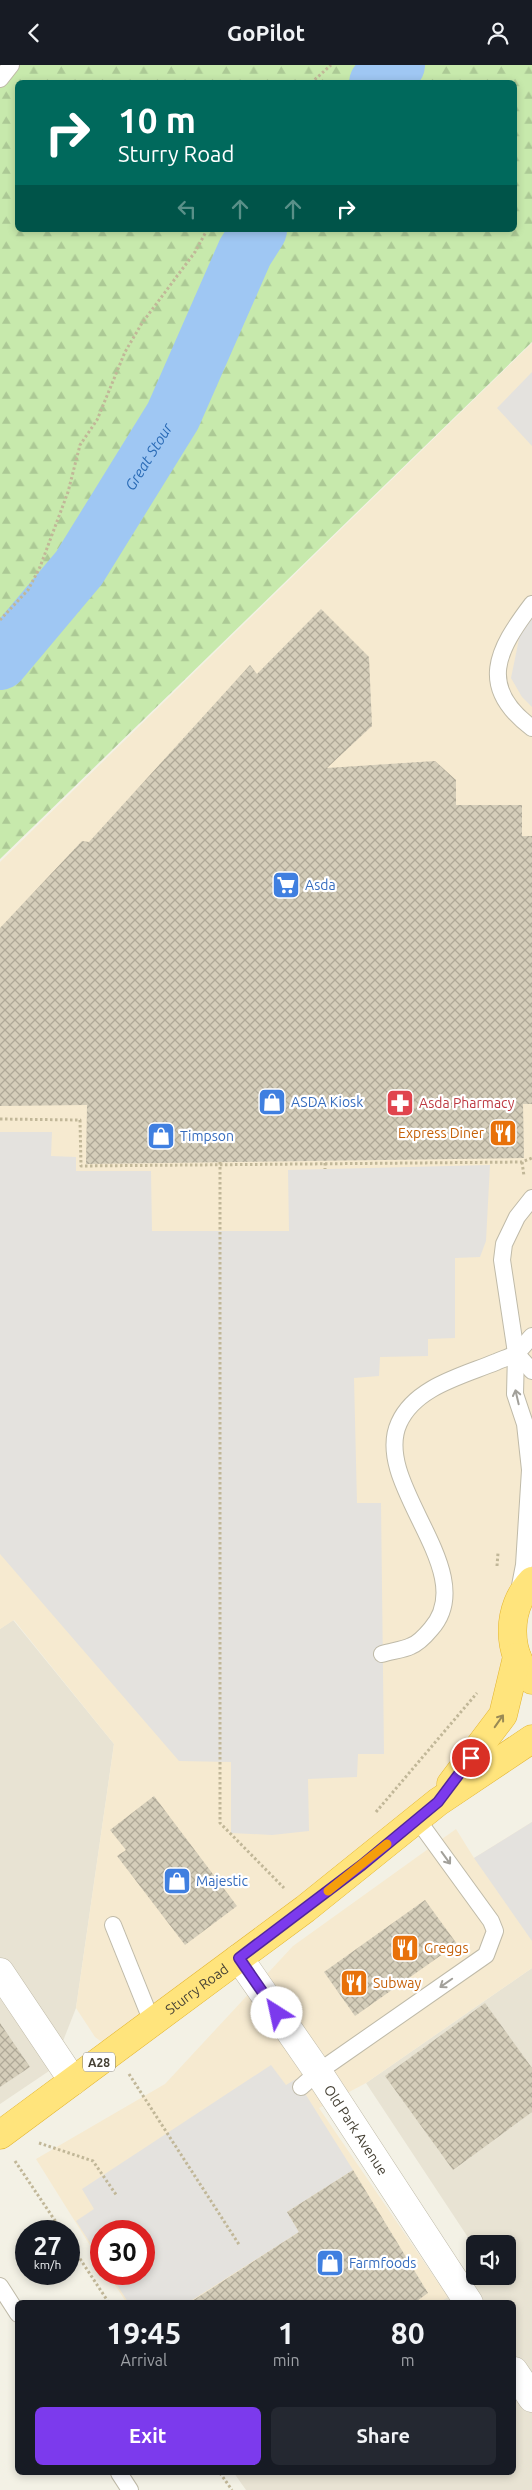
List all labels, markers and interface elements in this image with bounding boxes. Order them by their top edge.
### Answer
icon: back [20,19,48,47]
icon: person [484,19,512,47]
text: GoPilot [227,20,305,45]
icon: right [35,100,100,165]
text: 10 m [118,100,196,140]
text: Sturry Road [118,141,234,166]
icon: left [173,195,201,223]
icon: ahead [226,195,254,223]
icon: ahead [279,195,307,223]
icon: right [332,195,360,223]
water label: Great Stour [121,419,176,493]
supermarket icon: Asda [271,870,301,900]
place label: Asda [305,877,336,893]
shop icon: ASDA Kiosk [257,1087,287,1117]
pharmacy icon: Asda Pharmacy [385,1088,415,1118]
place label: ASDA Kiosk [291,1094,363,1110]
place label: Asda Pharmacy [419,1095,515,1111]
restaurant icon: Express Diner [488,1118,518,1148]
shop icon: Timpson [146,1121,176,1151]
place label: Express Diner [398,1125,485,1141]
place label: Timpson [180,1128,234,1144]
one-way arrow [512,1390,521,1406]
one-way arrow [494,1714,504,1728]
pin [450,1737,492,1779]
icon: arrive [457,1744,485,1772]
one-way arrow [441,1851,451,1865]
shop icon: Majestic [162,1866,192,1896]
place label: Majestic [196,1873,248,1889]
restaurant icon: Greggs [390,1933,420,1963]
place label: Greggs [424,1940,468,1956]
street label: Sturry Road [162,1961,231,2018]
restaurant icon: Subway [339,1968,369,1998]
place label: Subway [373,1975,422,1991]
one-way arrow [439,1978,453,1988]
position arrow [250,1986,302,2038]
road number: A28 [83,2053,115,2071]
street label: Old Park Avenue [321,2082,391,2178]
speed limit sign: 30 [90,2220,155,2285]
text: 27 [33,2232,62,2260]
map controls [466,2235,516,2285]
button: sound [466,2235,516,2285]
shop icon: Farmfoods [315,2248,345,2278]
place label: Farmfoods [349,2255,416,2271]
text: km/h [34,2258,61,2271]
text: 19:45 [106,2316,181,2350]
text: 1 [278,2316,295,2350]
text: 80 [391,2316,425,2350]
text: Arrival [121,2351,167,2369]
text: min [273,2351,300,2369]
text: m [401,2351,415,2369]
button: Exit [35,2407,261,2465]
button: Share [271,2407,496,2465]

